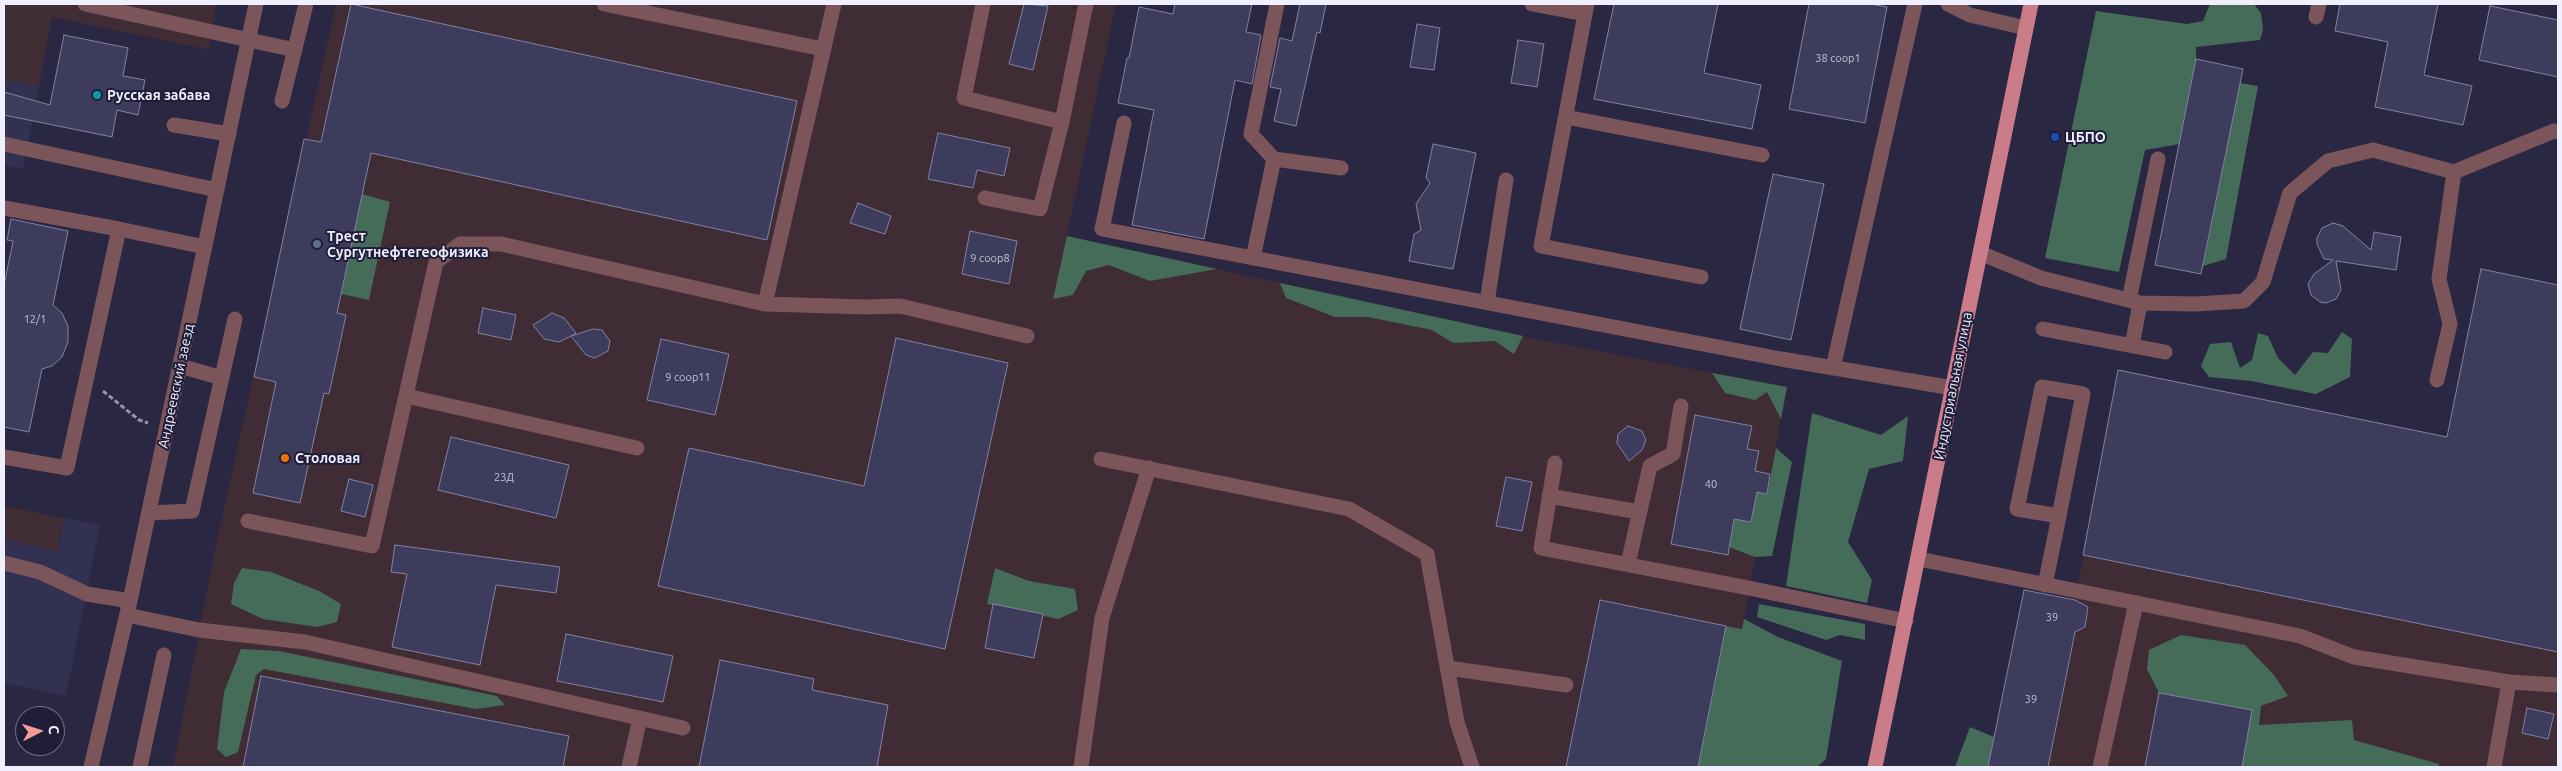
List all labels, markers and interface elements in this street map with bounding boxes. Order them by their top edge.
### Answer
house number: 38 соор1 [1815,51,1861,65]
place label: Русская забава [107,87,210,103]
marker: Русская забава [91,89,103,101]
place label: ЦБПО [2065,129,2106,145]
marker: ЦБПО [2049,131,2061,143]
place label: Трест Сургутнефтегеофизика [327,228,489,260]
marker: Трест Сургутнефтегеофизика [311,238,323,250]
house number: 9 соор8 [970,251,1010,265]
street label: Индустриальная улица [1930,311,1976,461]
house number: 12/1 [24,312,46,326]
street label: Андреевский заезд [155,322,197,450]
house number: 9 соор11 [665,370,711,384]
place label: Столовая [295,450,360,466]
marker: Столовая [279,452,291,464]
house number: 23Д [494,470,514,484]
house number: 40 [1705,477,1717,491]
house number: 39 [2046,610,2058,624]
house number: 39 [2025,692,2037,706]
north arrow [15,706,65,756]
text: С [46,725,62,735]

